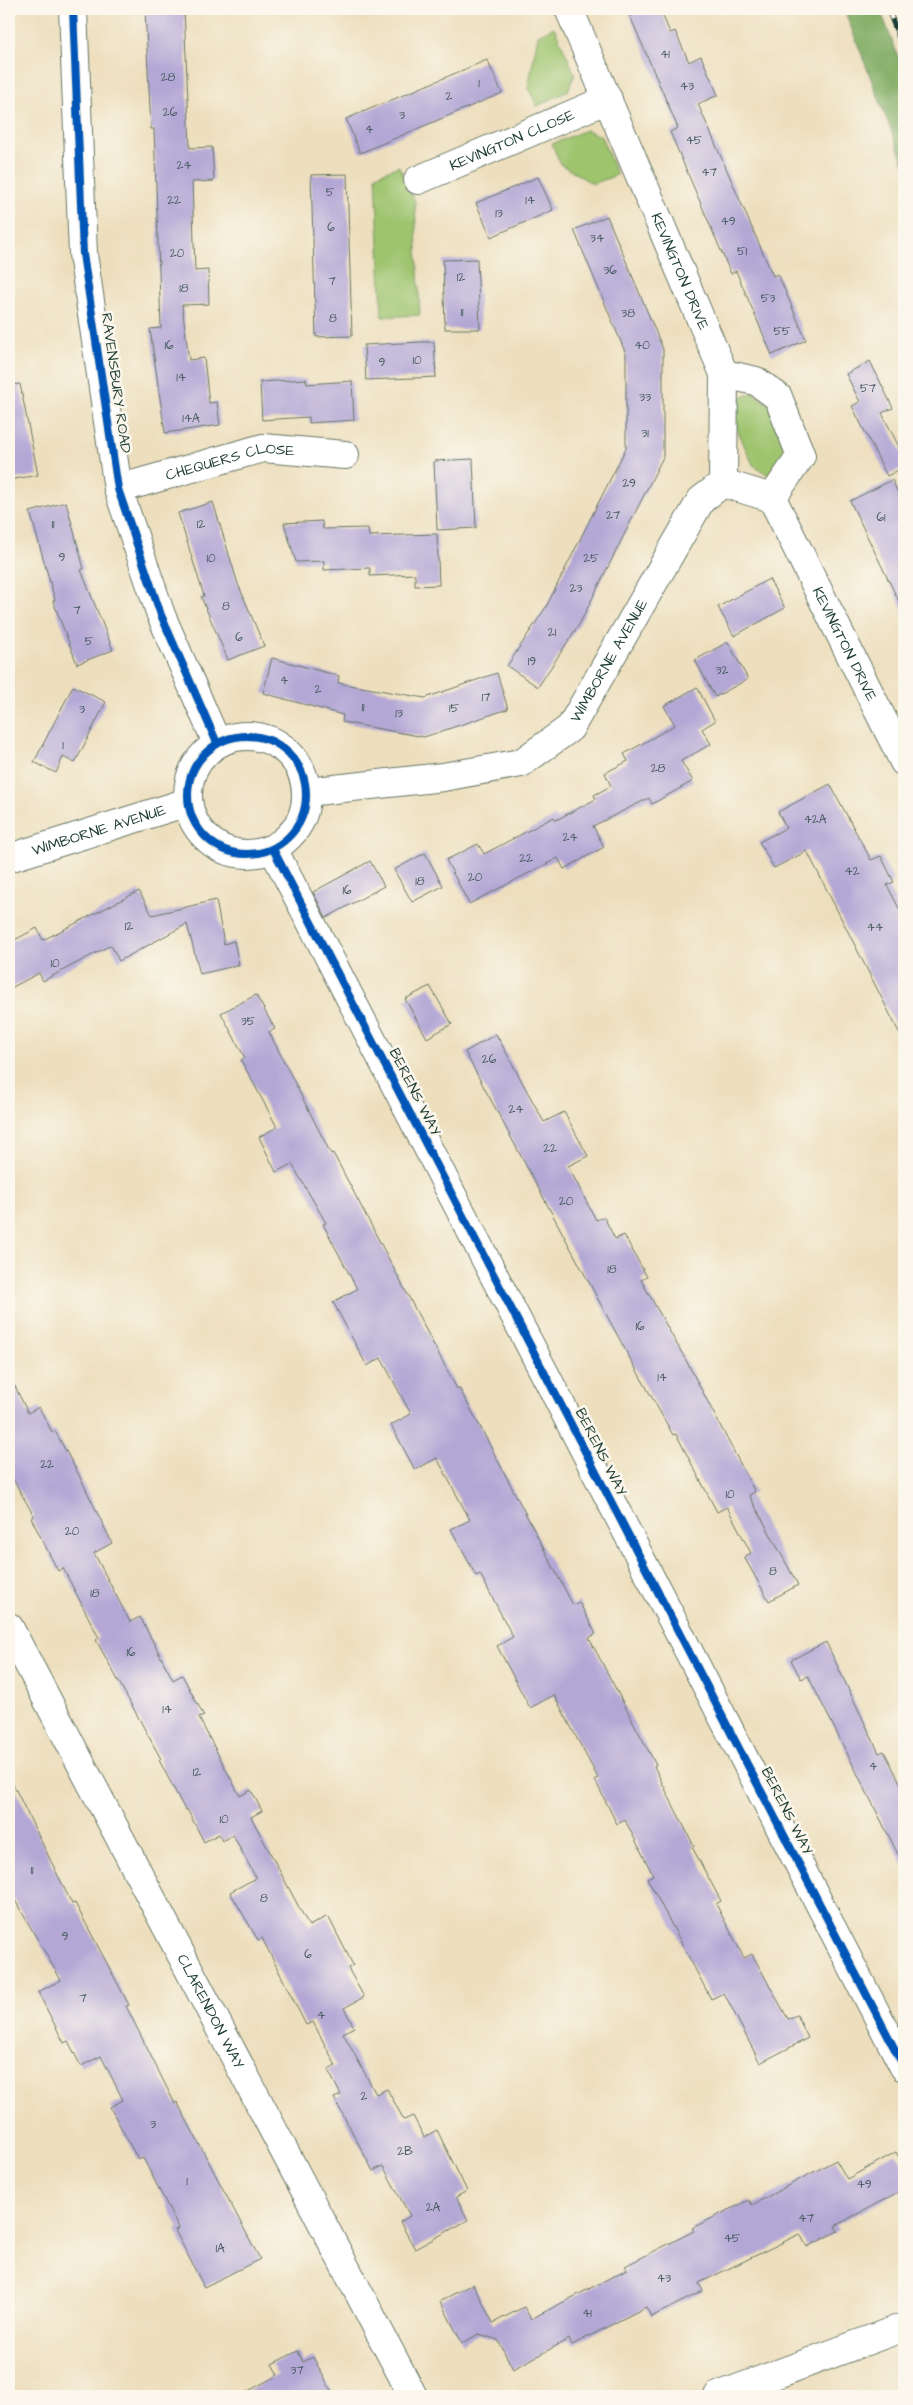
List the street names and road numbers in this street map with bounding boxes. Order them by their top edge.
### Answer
street label: KEVINGTON CLOSE [446,104,578,176]
street label: KEVINGTON DRIVE [646,210,715,333]
street label: RAVENSBURY ROAD [96,311,136,455]
street label: CHEQUERS CLOSE [163,437,296,486]
street label: KEVINGTON DRIVE [808,583,882,705]
street label: WIMBORNE AVENUE [565,595,653,726]
street label: WIMBORNE AVENUE [29,799,168,861]
street label: BERENS WAY [384,1045,446,1139]
street label: BERENS WAY [570,1405,632,1499]
street label: BERENS WAY [756,1764,818,1858]
street label: CLARENDON WAY [172,1950,250,2072]

